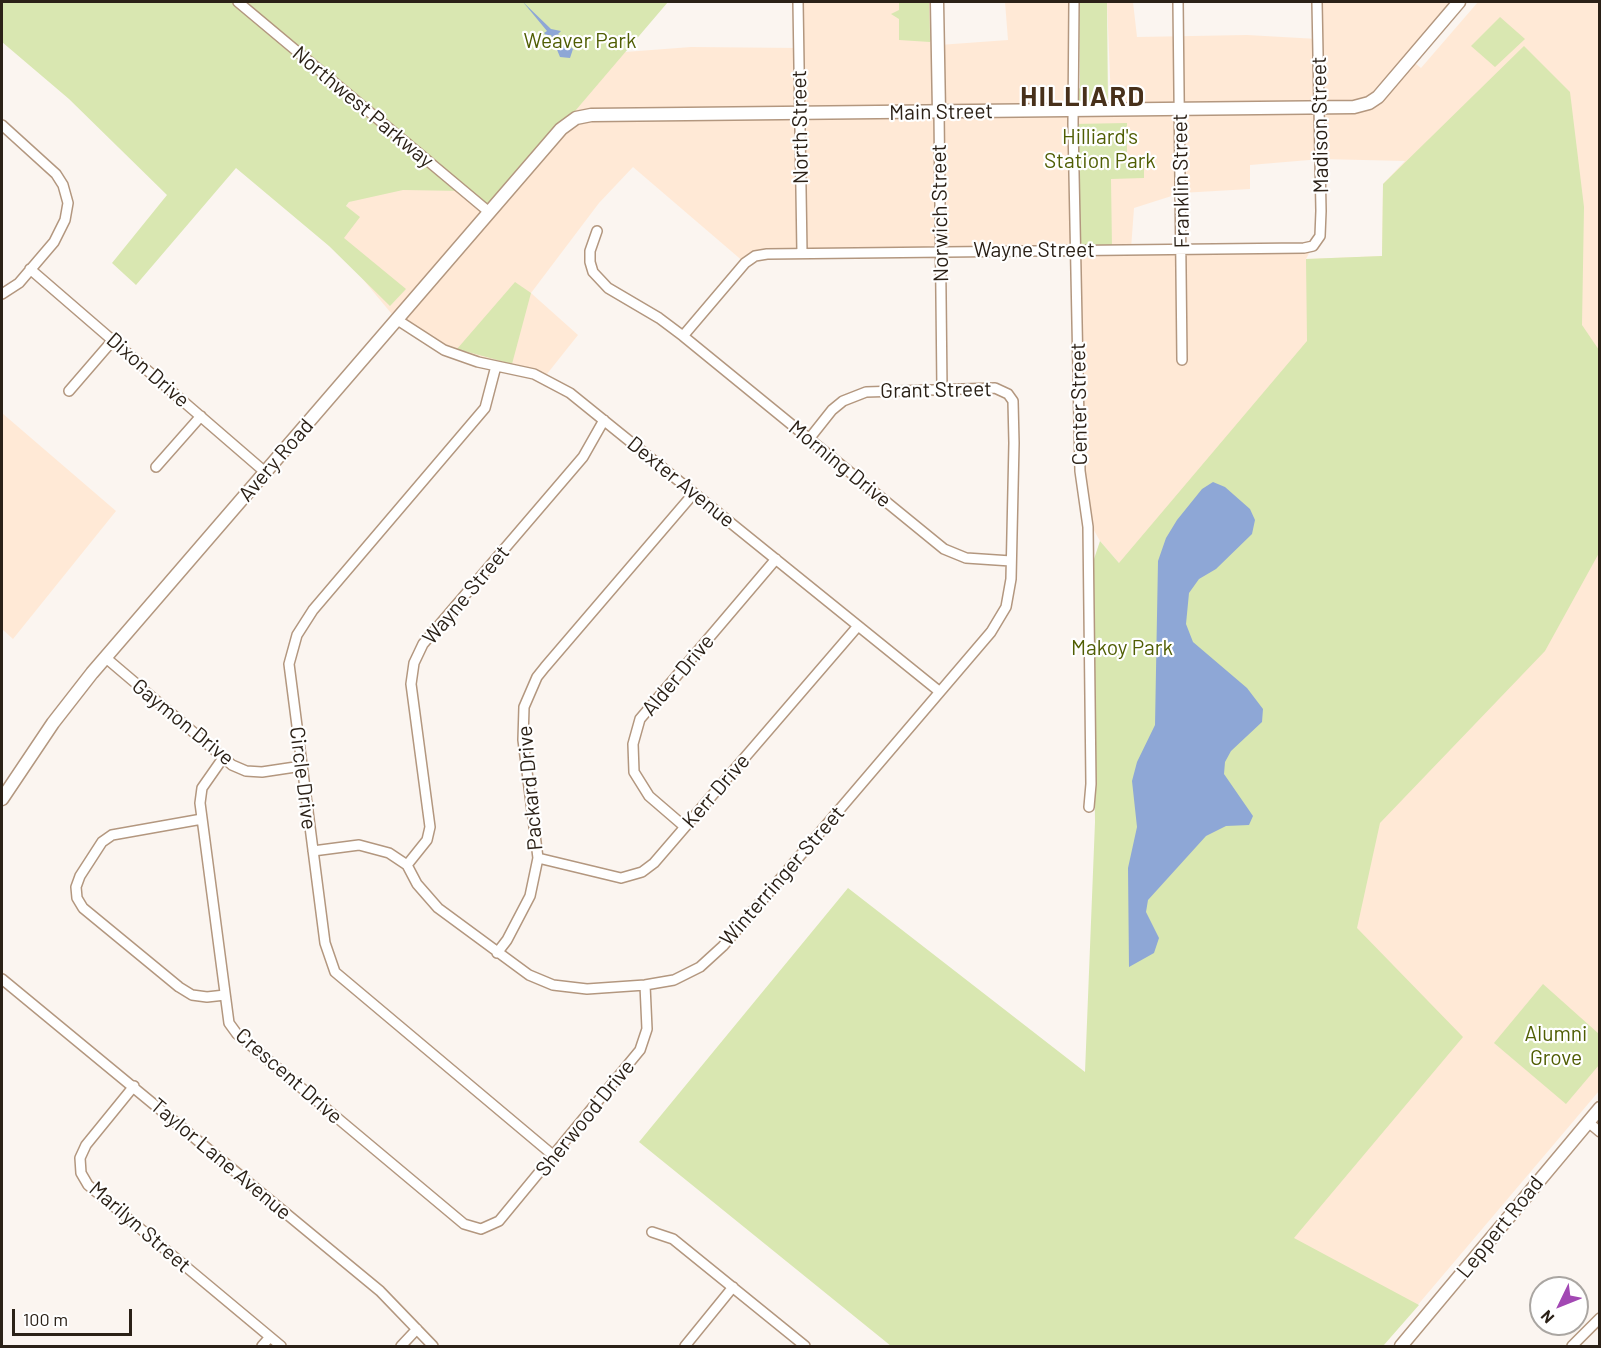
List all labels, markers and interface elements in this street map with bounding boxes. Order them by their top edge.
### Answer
park label: Weaver Park [523,28,637,54]
street label: Northwest Parkway [287,41,439,173]
street label: Madison Street [1306,56,1334,194]
street label: North Street [786,70,814,184]
district label: HILLIARD [1020,81,1146,113]
street label: Main Street [889,98,993,126]
street label: Franklin Street [1167,113,1195,249]
park label: Hilliard's Station Park [1044,124,1156,174]
street label: Norwich Street [926,144,954,282]
street label: Wayne Street [973,237,1095,263]
street label: Dixon Drive [101,327,195,413]
street label: Center Street [1065,342,1093,466]
street label: Grant Street [880,376,992,404]
street label: Avery Road [233,413,319,507]
street label: Morning Drive [784,415,896,513]
street label: Dexter Avenue [622,431,740,533]
street label: Wayne Street [417,540,515,650]
street label: Alder Drive [637,629,719,721]
park label: Makoy Park [1071,635,1173,661]
street label: Gaymon Drive [127,673,239,771]
street label: Circle Drive [284,725,322,831]
street label: Packard Drive [512,725,548,851]
street label: Kerr Drive [677,749,755,833]
street label: Winterringer Street [714,801,850,951]
park label: Alumni Grove [1525,1021,1587,1071]
street label: Crescent Drive [230,1023,348,1129]
street label: Sherwood Drive [530,1055,640,1181]
street label: Taylor Lane Avenue [145,1093,297,1225]
street label: Leppert Road [1451,1171,1549,1283]
street label: Marilyn Street [84,1176,196,1278]
north arrow [1529,1276,1589,1336]
scale bar [15,1297,135,1335]
text: N [1536,1307,1558,1328]
text: 100 m [23,1308,68,1330]

